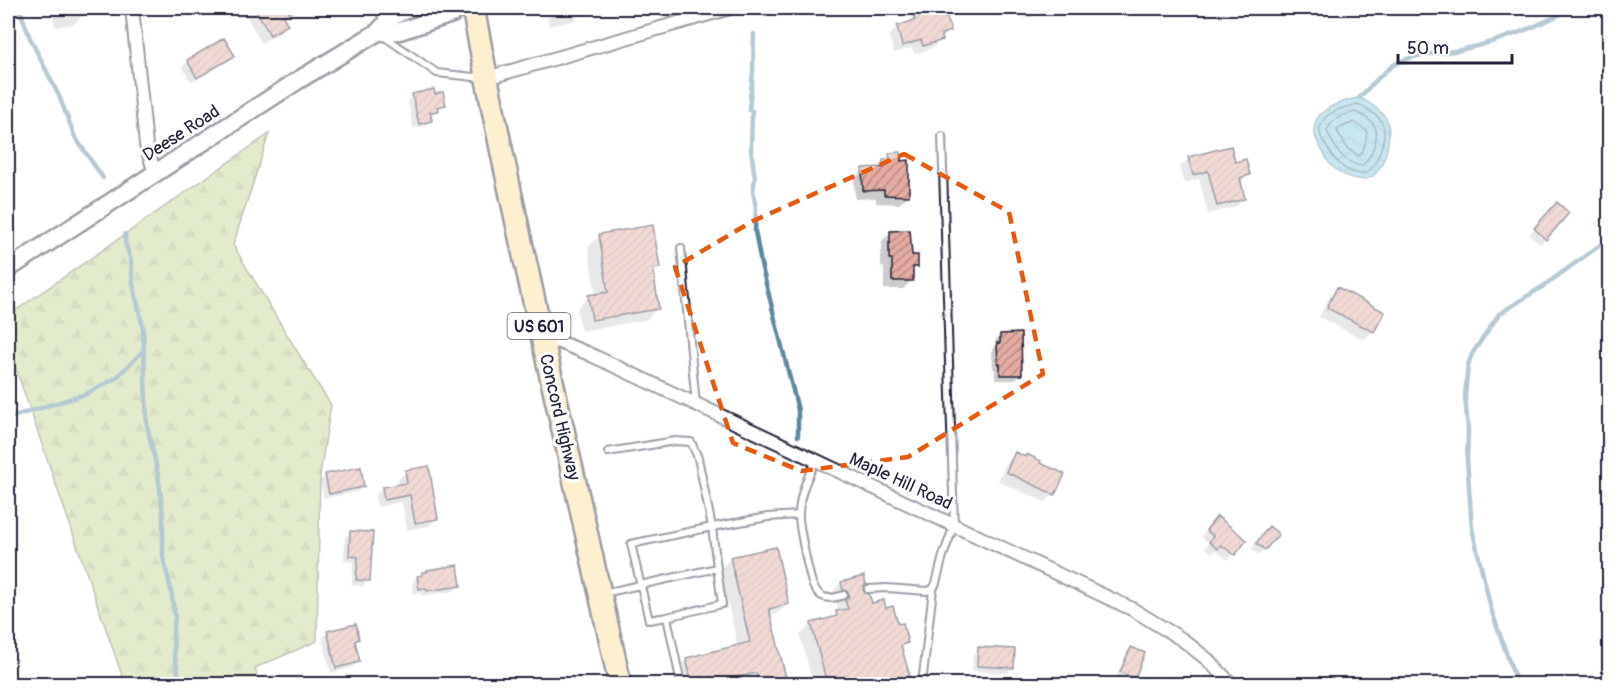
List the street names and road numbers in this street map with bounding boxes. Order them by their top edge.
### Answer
street label: Deese Road [138,100,224,167]
road number: US 601 [508,313,570,339]
street label: Concord Highway [534,352,585,483]
street label: Maple Hill Road [846,448,956,515]

